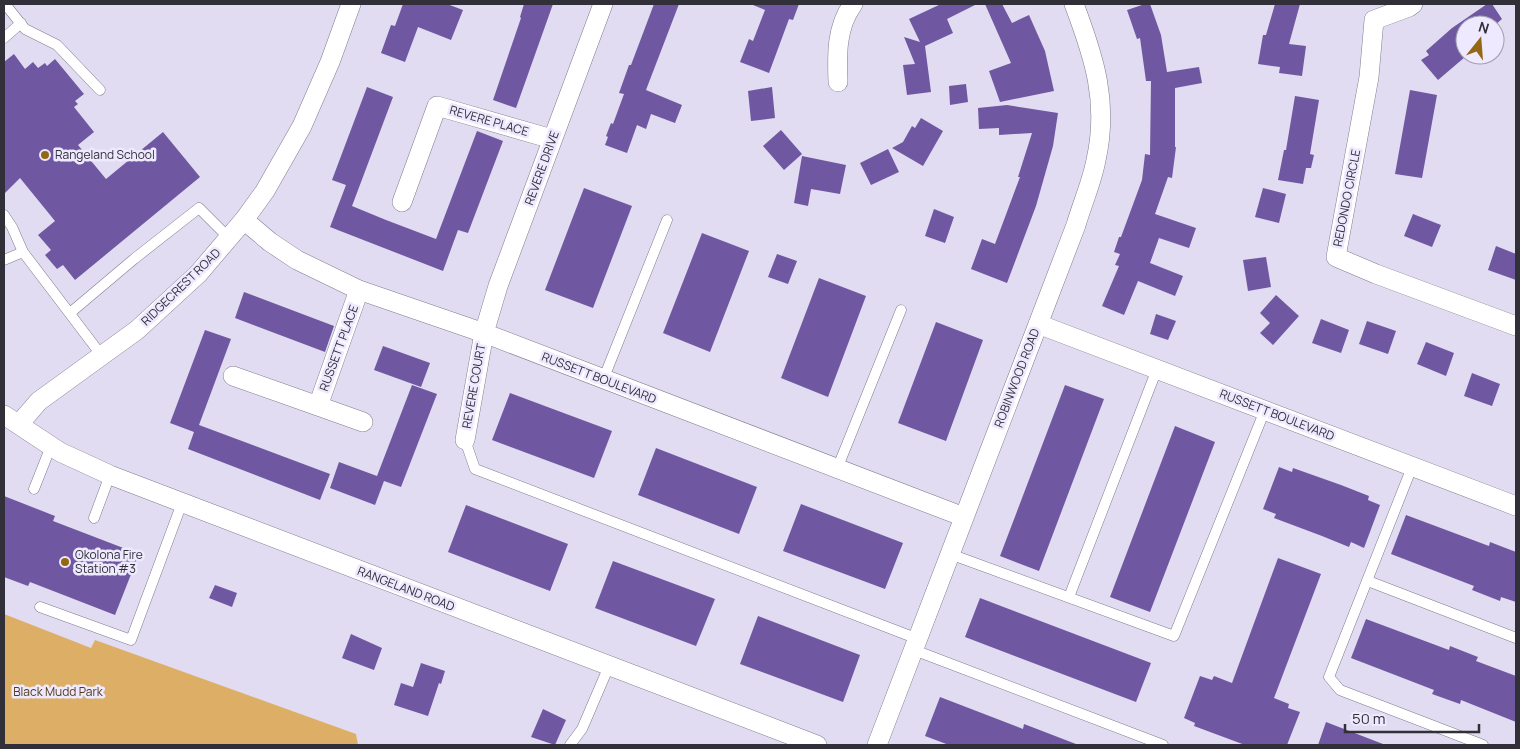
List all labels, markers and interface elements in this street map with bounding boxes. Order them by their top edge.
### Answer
north arrow [1455,15,1505,65]
text: N [1476,17,1492,38]
street label: REVERE PLACE [448,101,531,140]
street label: REVERE DRIVE [520,128,563,207]
place label: Rangeland School [55,146,155,163]
street label: REDONDO CIRCLE [1329,148,1364,248]
marker: Rangeland School [39,149,51,161]
street label: RIDGECREST ROAD [137,244,224,329]
street label: RUSSETT PLACE [315,302,362,393]
street label: ROBINWOOD ROAD [990,326,1043,430]
street label: REVERE COURT [458,341,489,430]
street label: RUSSETT BOULEVARD [539,348,659,407]
street label: RUSSETT BOULEVARD [1217,385,1337,444]
place label: Okolona Fire Station #3 [75,546,143,577]
marker: Okolona Fire Station #3 [59,556,71,568]
street label: RANGELAND ROAD [355,562,457,615]
park label: Black Mudd Park [13,683,104,700]
scale bar [1345,702,1479,734]
text: 50 m [1352,708,1386,729]

